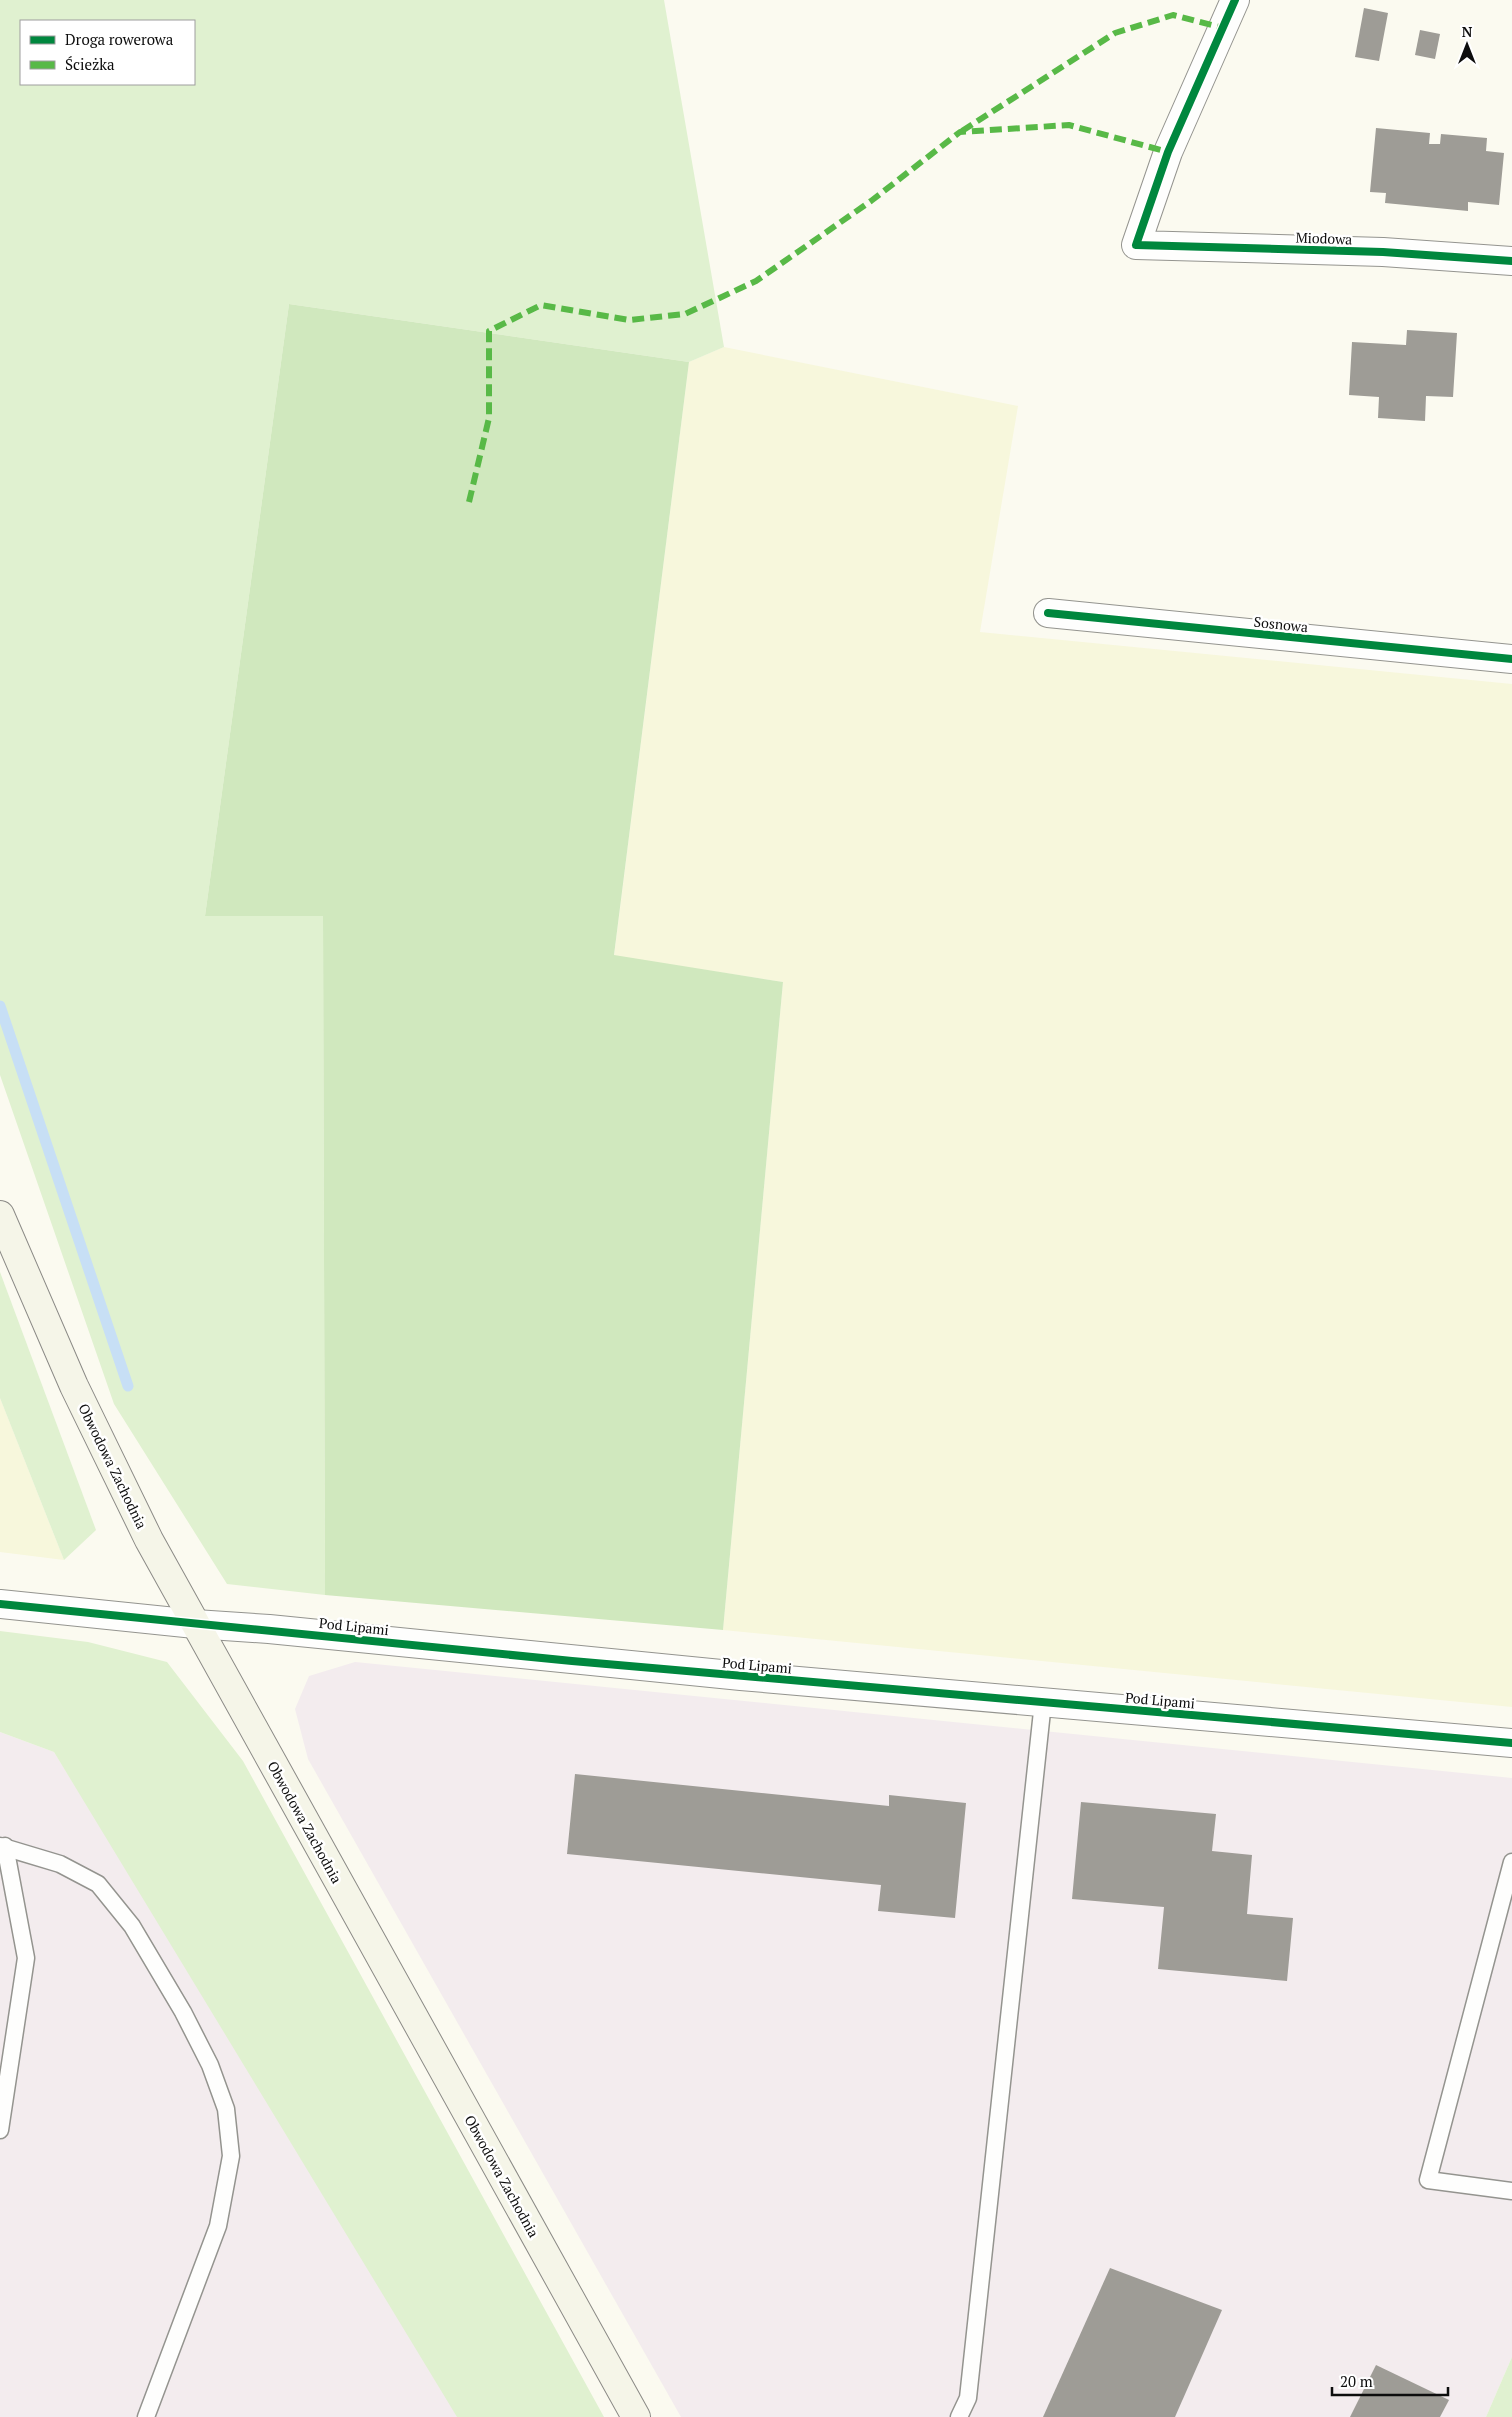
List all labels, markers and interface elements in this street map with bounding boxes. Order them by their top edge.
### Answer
legend [20,20,195,85]
north arrow [1442,20,1492,70]
text: N [1462,22,1473,41]
text: Droga rowerowa [65,29,174,49]
text: Ścieżka [65,54,115,74]
street label: Miodowa [1295,228,1353,248]
street label: Sosnowa [1253,612,1309,636]
street label: Obwodowa Zachodnia [74,1400,152,1532]
street label: Pod Lipami [318,1613,390,1639]
street label: Pod Lipami [721,1652,793,1678]
street label: Pod Lipami [1124,1687,1196,1713]
street label: Obwodowa Zachodnia [263,1757,347,1887]
street label: Obwodowa Zachodnia [460,2111,544,2241]
scale bar [1332,2364,1448,2396]
text: 20 m [1340,2371,1373,2391]

